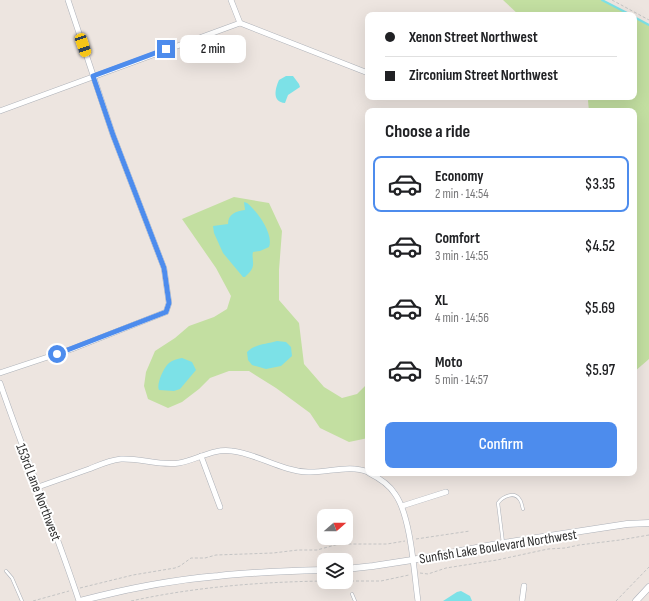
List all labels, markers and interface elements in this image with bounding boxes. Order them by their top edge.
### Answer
text: Xenon Street Northwest [409,28,538,47]
car [73,32,93,58]
callout: 2 min [180,35,246,63]
route end [157,40,175,58]
text: 2 min [201,41,225,57]
text: Zirconium Street Northwest [409,66,558,85]
text: Choose a ride [385,121,470,142]
icon: car [387,166,423,202]
text: Economy [435,167,484,186]
text: $3.35 [585,175,615,194]
text: 2 min · 14:54 [435,186,489,202]
icon: car [387,228,423,264]
text: Comfort [435,229,480,248]
text: $4.52 [585,237,615,256]
text: 3 min · 14:55 [435,248,488,264]
icon: car [387,290,423,326]
text: XL [435,291,448,310]
text: $5.69 [585,299,615,318]
text: 4 min · 14:56 [435,310,489,326]
route start [48,345,66,363]
icon: car [387,352,423,388]
text: Moto [435,353,462,372]
text: $5.97 [585,361,615,380]
text: 5 min · 14:57 [435,372,488,388]
button: Confirm [385,422,617,468]
street label: 153rd Lane Northwest [12,441,65,543]
north arrow [317,509,353,545]
map controls [317,509,353,589]
street label: Sunfish Lake Boulevard Northwest [418,526,578,567]
button: layers [317,553,353,589]

